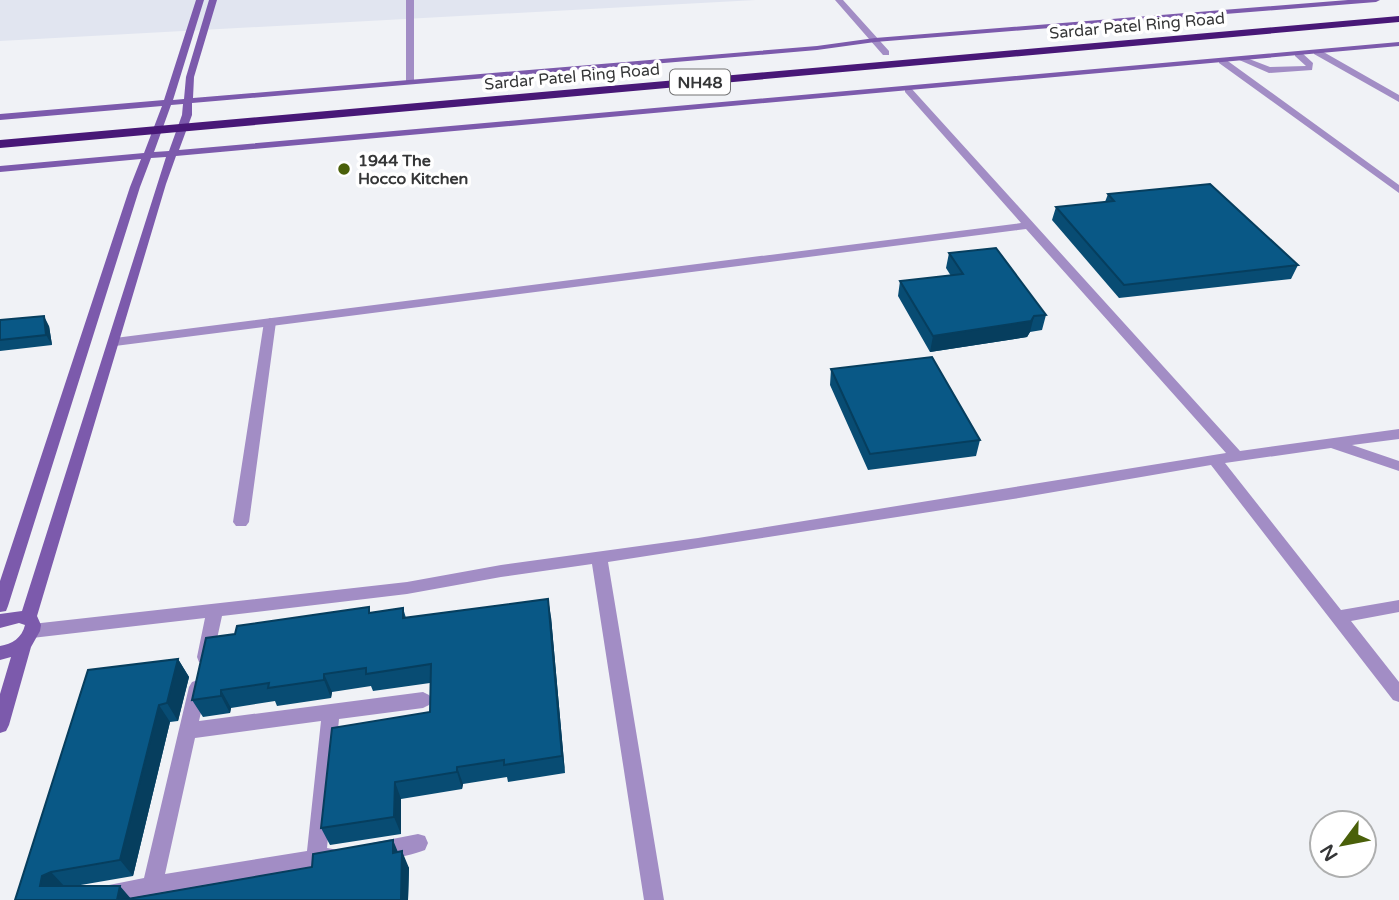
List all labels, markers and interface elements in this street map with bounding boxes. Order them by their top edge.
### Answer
street label: Sardar Patel Ring Road [1049,8,1226,44]
street label: Sardar Patel Ring Road [484,59,661,95]
road number: NH48 [670,69,730,94]
place label: 1944 The Hocco Kitchen [358,151,468,189]
marker: 1944 The Hocco Kitchen [336,161,352,177]
north arrow [1308,809,1378,879]
text: N [1316,840,1343,865]

